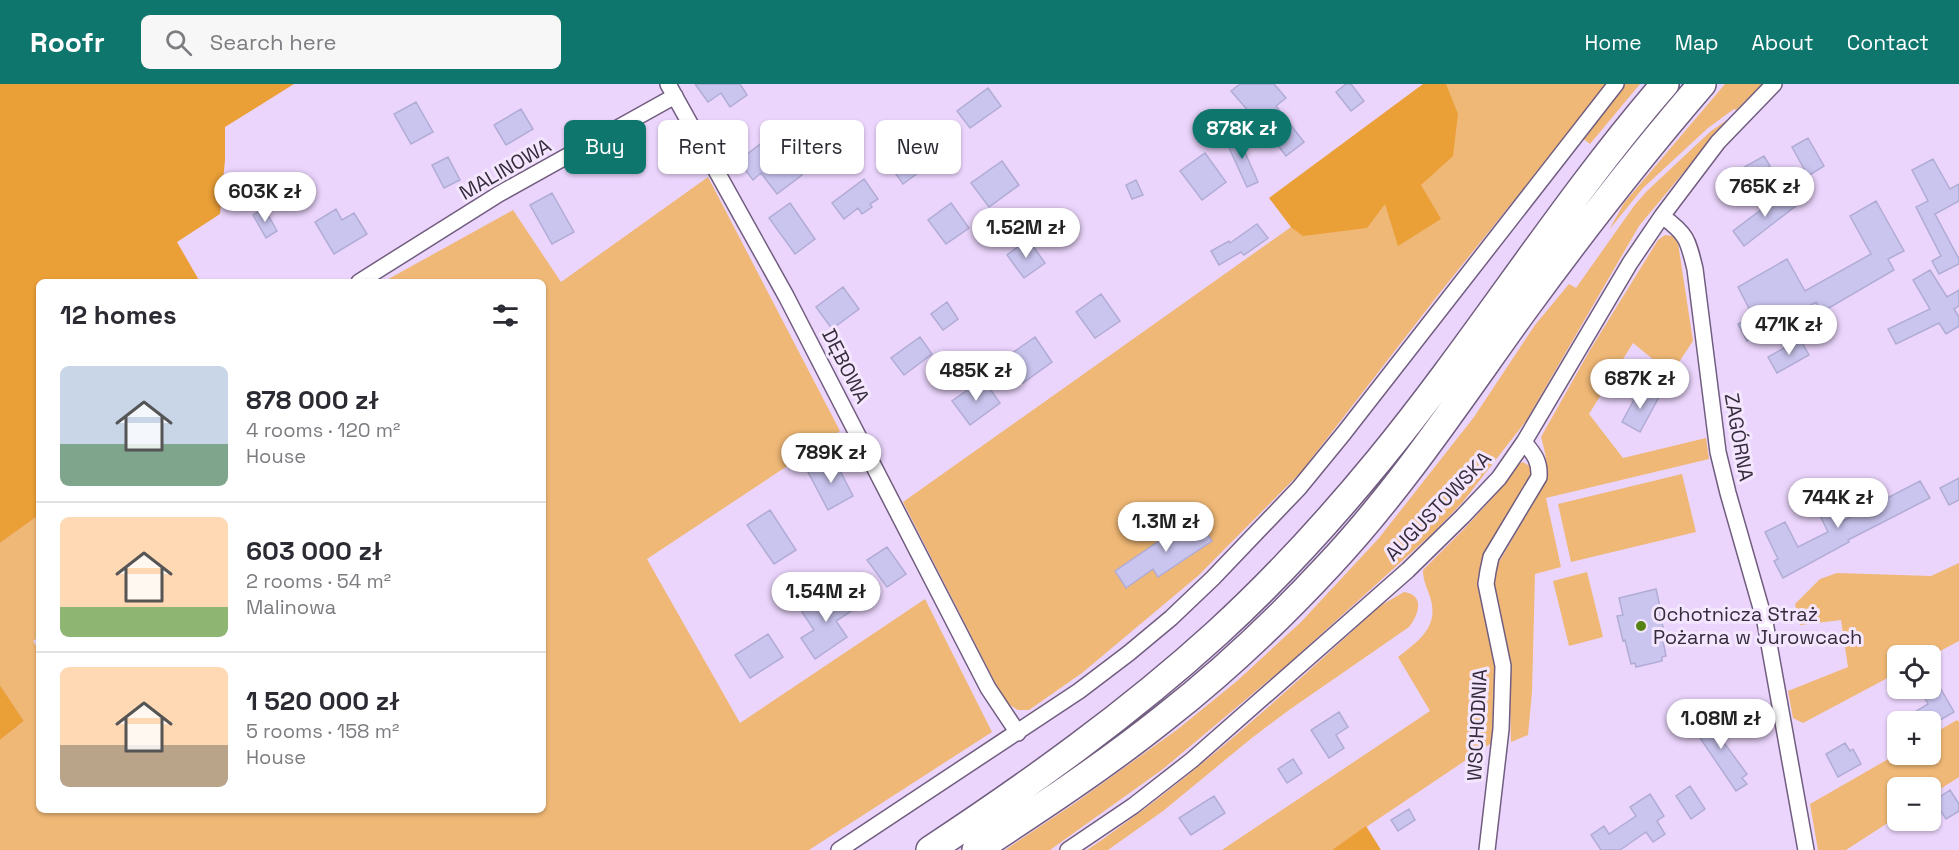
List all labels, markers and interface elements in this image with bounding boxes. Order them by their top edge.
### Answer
search box [141,15,561,69]
text: Roofr [30,24,105,60]
icon: search [162,26,195,59]
text: Search here [210,28,337,56]
text: Home [1584,29,1642,56]
text: Map [1675,29,1719,56]
text: About [1752,29,1814,56]
text: Contact [1847,29,1929,56]
pin: 878K zł [1187,109,1297,160]
text: 878K zł [1207,115,1278,141]
chip: Buy [564,120,646,174]
chip: Rent [658,120,748,174]
chip: Filters [760,120,864,174]
chip: New [876,120,961,174]
street label: MALINOWA [454,132,556,206]
pin: 765K zł [1710,167,1820,218]
pin: 603K zł [210,172,320,223]
text: 765K zł [1729,173,1801,199]
text: 603K zł [228,178,302,204]
pin: 1.52M zł [964,208,1088,259]
text: 1.52M zł [986,214,1066,240]
text: 12 homes [60,298,177,332]
icon: filters [489,299,522,332]
pin: 471K zł [1734,305,1844,356]
text: 471K zł [1755,311,1823,337]
street label: DĘBOWA [816,324,876,408]
pin: 485K zł [921,351,1031,402]
text: 485K zł [940,357,1012,383]
pin: 687K zł [1585,359,1695,410]
text: 687K zł [1604,365,1676,391]
text: 878 000 zł [246,383,379,417]
icon: home [108,390,180,462]
street label: ZAGÓRNA [1718,391,1760,483]
text: 4 rooms · 120 m² [246,417,400,443]
pin: 789K zł [776,433,886,484]
text: 789K zł [795,439,867,465]
text: House [246,443,306,469]
street label: AUGUSTOWSKA [1379,445,1497,566]
pin: 744K zł [1783,478,1893,529]
text: 744K zł [1802,484,1874,510]
pin: 1.3M zł [1111,502,1221,553]
text: 1.3M zł [1132,508,1200,534]
text: 603 000 zł [246,534,383,568]
icon: home [108,541,180,613]
text: 2 rooms · 54 m² [246,568,391,594]
pin: 1.54M zł [764,572,888,623]
text: 1.54M zł [786,578,866,604]
text: Malinowa [246,594,336,620]
place label: Ochotnicza Straż Pożarna w Jurowcach [1653,601,1862,650]
marker: Ochotnicza Straż Pożarna w Jurowcach [1634,619,1648,633]
map controls [1887,645,1941,831]
button: locate [1887,645,1941,699]
street label: WSCHODNIA [1461,668,1493,782]
text: 1 520 000 zł [246,684,400,718]
icon: home [108,691,180,763]
pin: 1.08M zł [1659,699,1783,750]
text: 1.08M zł [1681,705,1761,731]
button: + [1887,711,1941,765]
text: 5 rooms · 158 m² [246,718,399,744]
text: House [246,744,306,770]
button: − [1887,777,1941,831]

